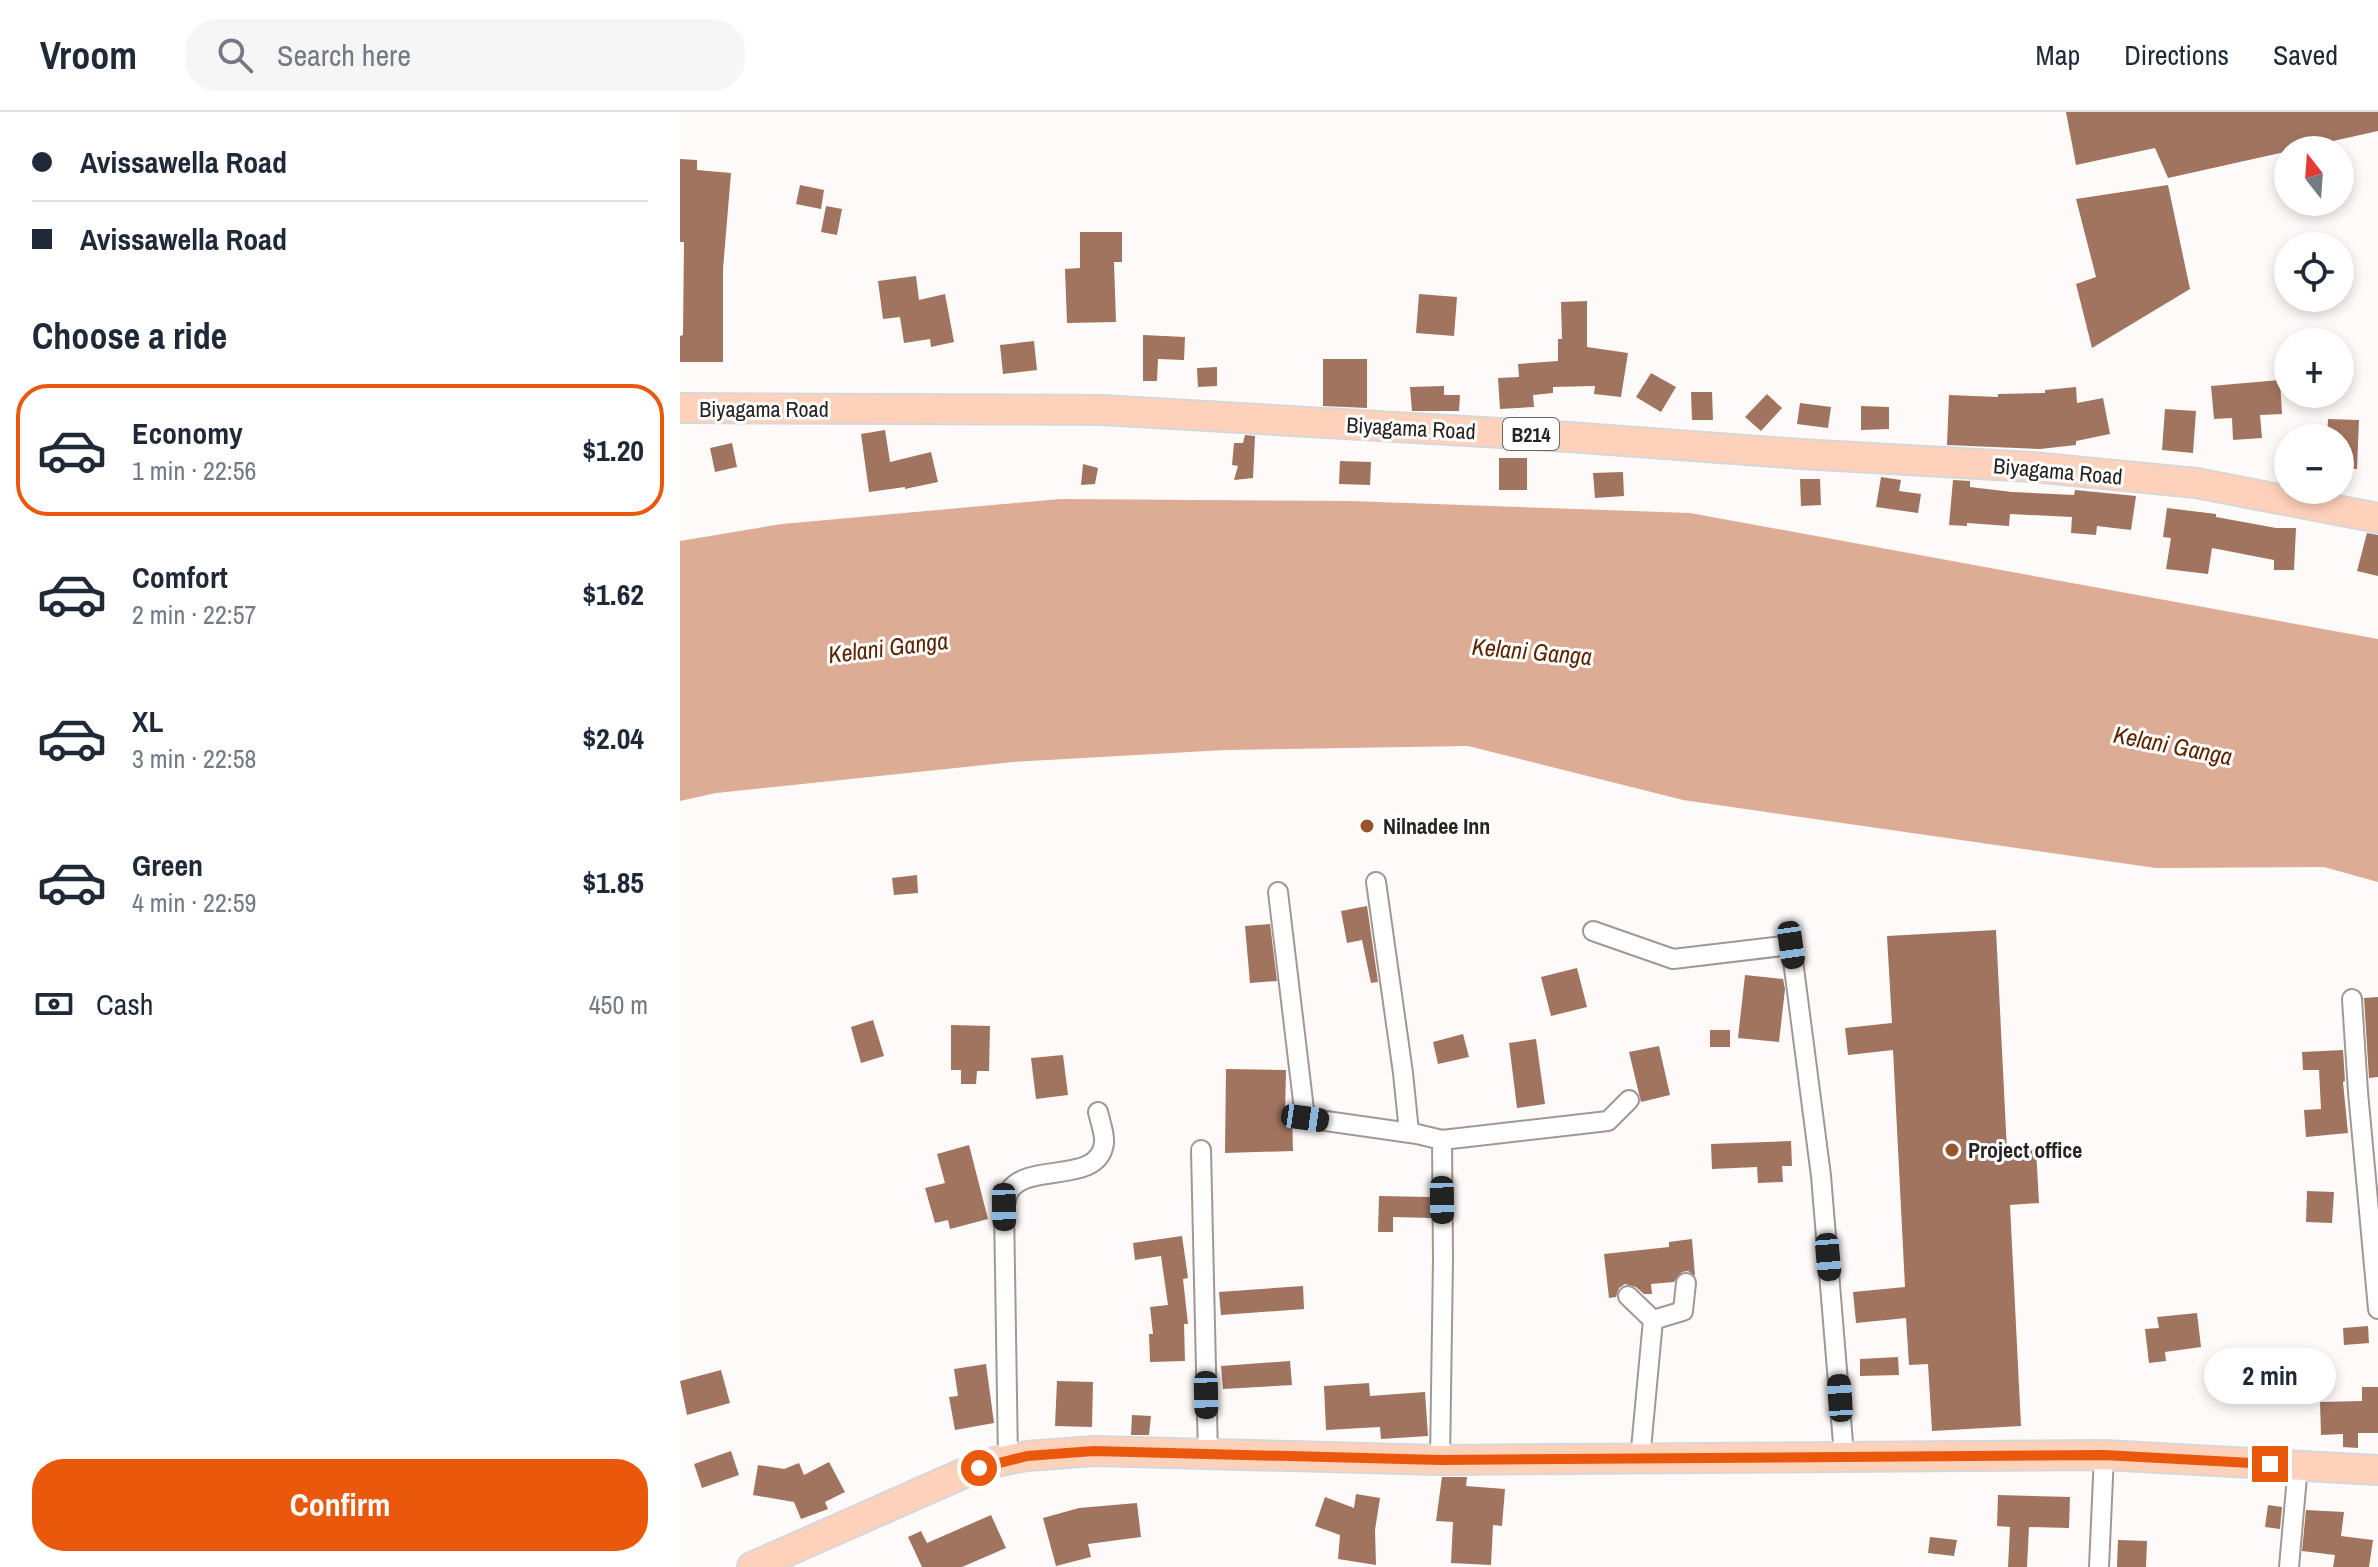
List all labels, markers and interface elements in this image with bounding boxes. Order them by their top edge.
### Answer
search box [185,19,745,91]
text: Vroom [40,30,137,81]
icon: search [213,33,257,77]
text: Search here [277,35,411,75]
text: Map [2036,36,2080,74]
text: Directions [2124,36,2229,74]
text: Saved [2273,36,2338,74]
north arrow [2274,136,2354,216]
map controls [2274,136,2354,504]
text: Avissawella Road [80,142,287,182]
text: Avissawella Road [80,219,287,259]
button: locate [2274,232,2354,312]
text: Choose a ride [32,312,227,360]
button: + [2274,328,2354,408]
street label: Biyagama Road [699,394,829,424]
street label: Biyagama Road [1346,410,1476,446]
text: Economy [132,413,243,453]
icon: car [36,414,108,486]
road number: B214 [1503,418,1559,450]
button: − [2274,424,2354,504]
text: $1.20 [582,430,644,470]
street label: Biyagama Road [1992,450,2124,492]
text: 1 min · 22:56 [132,453,256,488]
text: Comfort [132,557,228,597]
icon: car [36,558,108,630]
text: $1.62 [582,574,644,614]
text: 2 min · 22:57 [132,597,256,632]
water label: Kelani Ganga [826,624,950,670]
water label: Kelani Ganga [1471,630,1593,672]
text: XL [132,701,163,741]
icon: car [36,702,108,774]
text: $2.04 [582,718,644,758]
water label: Kelani Ganga [2111,718,2235,772]
text: 3 min · 22:58 [132,741,256,776]
place label: Nilnadee Inn [1383,811,1490,841]
marker: Nilnadee Inn [1358,817,1376,835]
text: Green [132,845,203,885]
icon: car [36,846,108,918]
text: $1.85 [582,862,644,902]
text: 4 min · 22:59 [132,885,256,920]
car [1776,920,1806,970]
icon: cash [32,982,76,1026]
text: Cash [96,984,153,1024]
text: 450 m [589,987,648,1022]
car [1280,1103,1330,1133]
place label: Project office [1968,1135,2082,1165]
marker: Project office [1943,1141,1961,1159]
car [1430,1176,1454,1224]
car [992,1183,1016,1231]
car [1814,1232,1842,1282]
callout: 2 min [2204,1348,2336,1404]
text: 2 min [2242,1358,2298,1393]
car [1194,1371,1218,1419]
car [1826,1373,1854,1423]
route end [2252,1446,2288,1482]
route start [961,1450,997,1486]
button: Confirm [32,1459,648,1551]

